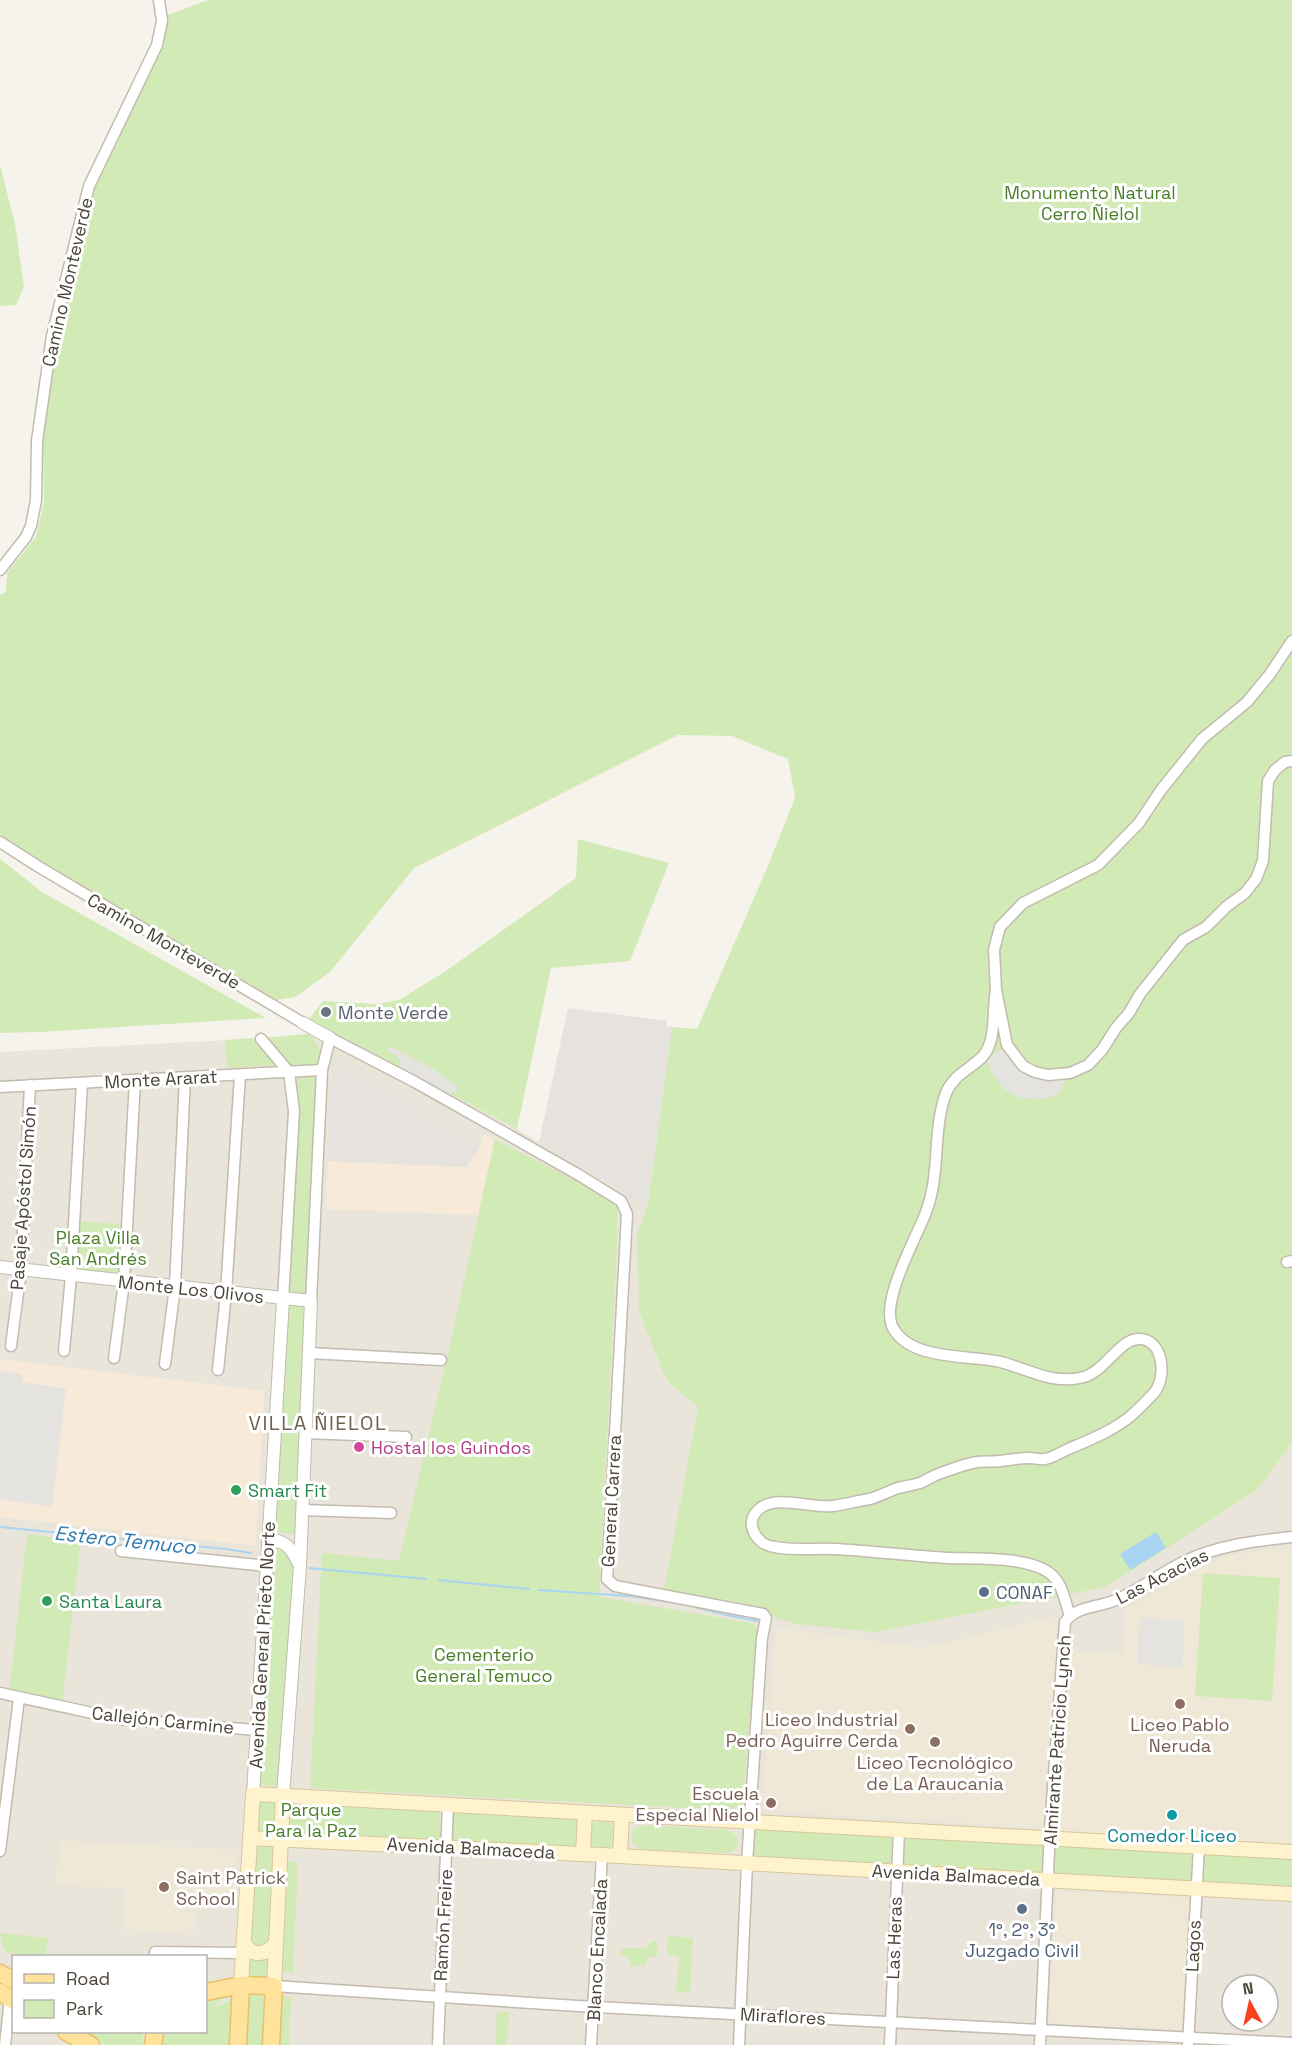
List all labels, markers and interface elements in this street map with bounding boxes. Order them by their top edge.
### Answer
park label: Monumento Natural Cerro Ñielol [1004,181,1176,225]
street label: Camino Monteverde [36,195,98,369]
street label: Camino Monteverde [83,888,245,994]
place label: Monte Verde [338,1001,448,1024]
marker: Monte Verde [319,1005,333,1019]
street label: Monte Ararat [104,1065,218,1093]
street label: Pasaje Apóstol Simón [5,1105,41,1291]
park label: Plaza Villa San Andrés [49,1226,147,1270]
street label: Monte Los Olivos [117,1270,265,1308]
district label: VILLA ÑIELOL [249,1410,387,1436]
street label: General Carrera [596,1434,626,1568]
place label: Hostal los Guindos [371,1436,531,1459]
marker: Hostal los Guindos [352,1440,366,1454]
place label: Smart Fit [248,1479,327,1502]
marker: Smart Fit [229,1483,243,1497]
water label: Estero Temuco [53,1520,197,1560]
street label: Avenida General Prieto Norte [244,1521,280,1769]
street label: Las Acacias [1112,1543,1212,1609]
place label: CONAF [996,1581,1053,1604]
marker: CONAF [977,1585,991,1599]
place label: Santa Laura [59,1590,162,1613]
marker: Santa Laura [40,1594,54,1608]
street label: Almirante Patricio Lynch [1038,1634,1076,1846]
park label: Cementerio General Temuco [415,1643,553,1687]
marker: Liceo Pablo Neruda [1173,1697,1187,1711]
street label: Callejón Carmine [91,1701,235,1739]
place label: Liceo Industrial Pedro Aguirre Cerda [726,1708,898,1752]
place label: Liceo Pablo Neruda [1130,1713,1230,1757]
marker: Liceo Industrial Pedro Aguirre Cerda [903,1722,917,1736]
marker: Liceo Tecnológico de La Araucania [928,1735,942,1749]
place label: Liceo Tecnológico de La Araucania [857,1751,1013,1795]
place label: Escuela Especial Nielol [636,1782,759,1826]
marker: Escuela Especial Nielol [764,1796,778,1810]
park label: Parque Para la Paz [265,1798,357,1842]
marker: Comedor Liceo [1165,1808,1179,1822]
place label: Comedor Liceo [1107,1824,1237,1847]
street label: Avenida Balmaceda [386,1832,556,1864]
street label: Avenida Balmaceda [871,1859,1041,1891]
place label: Saint Patrick School [176,1866,286,1910]
street label: Ramón Freire [429,1868,457,1982]
street label: Blanco Encalada [582,1878,612,2022]
marker: Saint Patrick School [157,1880,171,1894]
street label: Las Heras [881,1896,907,1980]
marker: 1°, 2°, 3° Juzgado Civil [1015,1902,1029,1916]
place label: 1°, 2°, 3° Juzgado Civil [965,1918,1079,1962]
street label: Lagos [1180,1919,1206,1973]
legend [12,1955,207,2033]
text: Road [66,1967,110,1990]
north arrow [1220,1973,1280,2033]
text: N [1241,1977,1255,2000]
text: Park [66,1997,104,2020]
street label: Miraflores [740,2002,826,2030]

